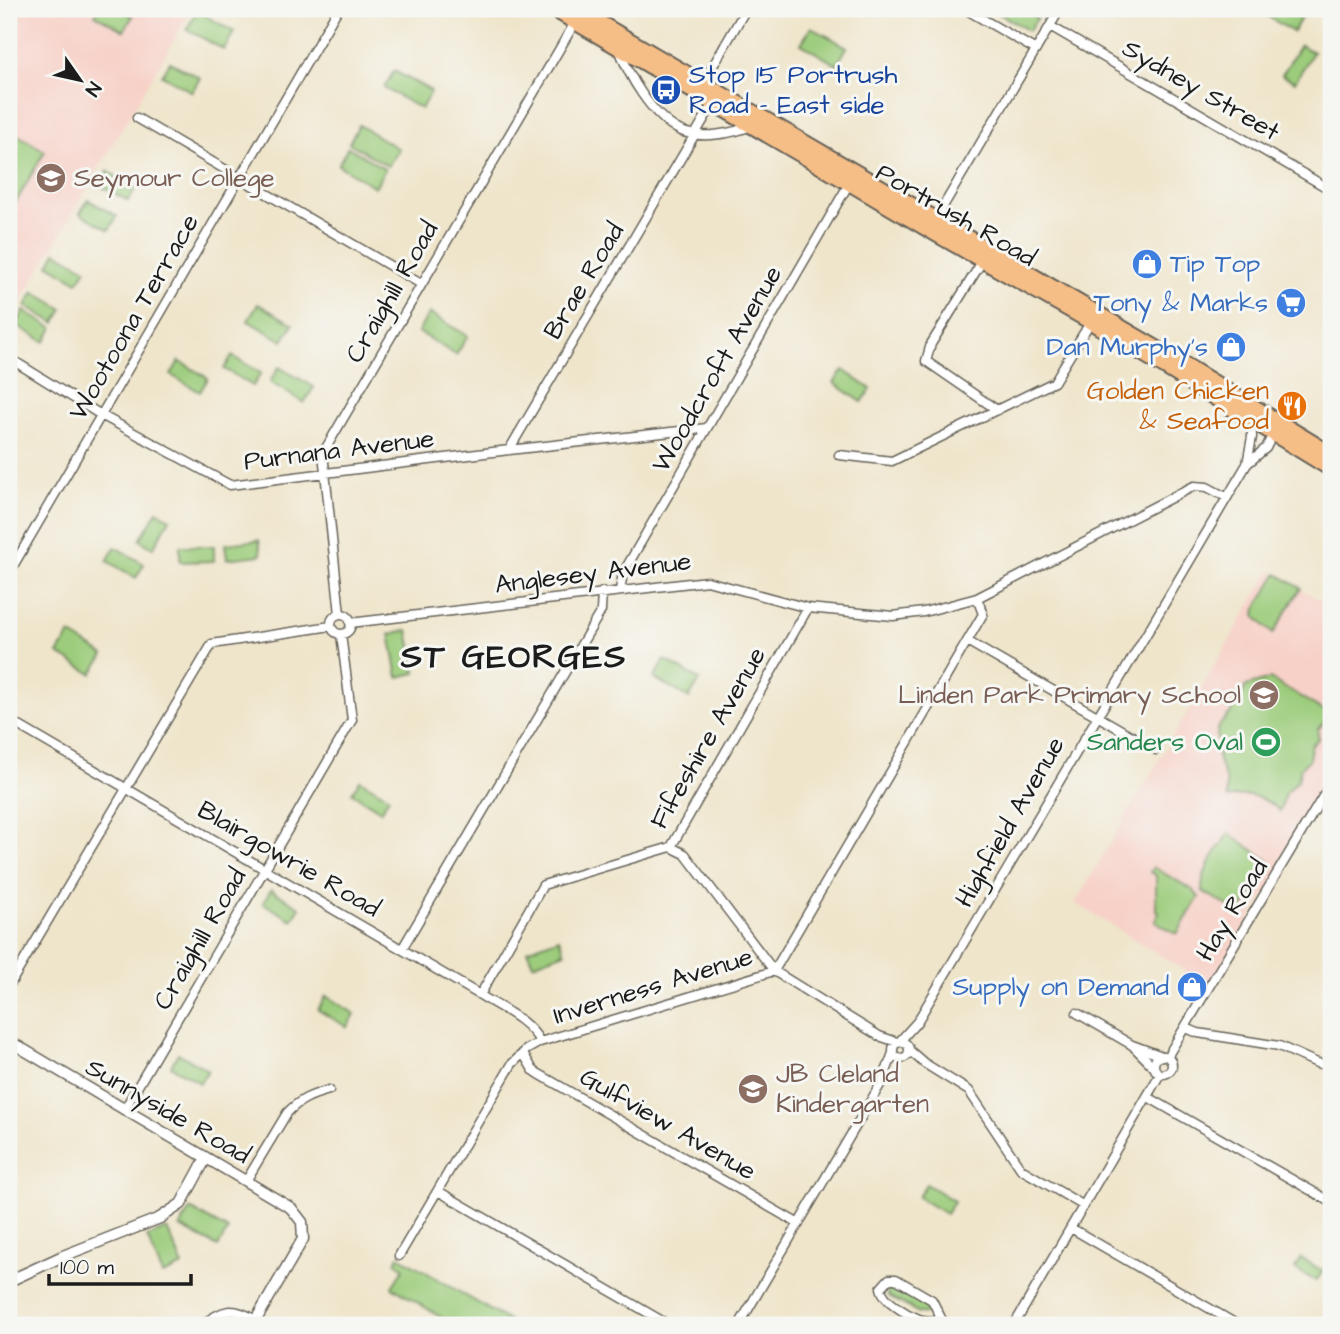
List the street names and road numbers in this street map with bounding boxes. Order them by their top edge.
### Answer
street label: Sydney Street [1115,30,1287,152]
street label: Portrush Road [869,154,1043,276]
street label: Wootoona Terrace [60,207,208,427]
street label: Craighill Road [337,214,449,371]
street label: Brae Road [535,216,633,346]
street label: Woodcroft Avenue [643,259,791,479]
street label: Purnana Avenue [242,420,436,480]
street label: Anglesey Avenue [493,543,693,605]
street label: Fifeshire Avenue [641,640,775,836]
street label: Highfield Avenue [946,730,1075,915]
street label: Blairgowrie Road [190,792,387,928]
street label: Hay Road [1187,852,1278,969]
street label: Craighill Road [145,861,257,1018]
street label: Inverness Avenue [549,939,757,1033]
street label: Sunnyside Road [78,1049,257,1174]
street label: Gulfview Avenue [573,1059,763,1189]

